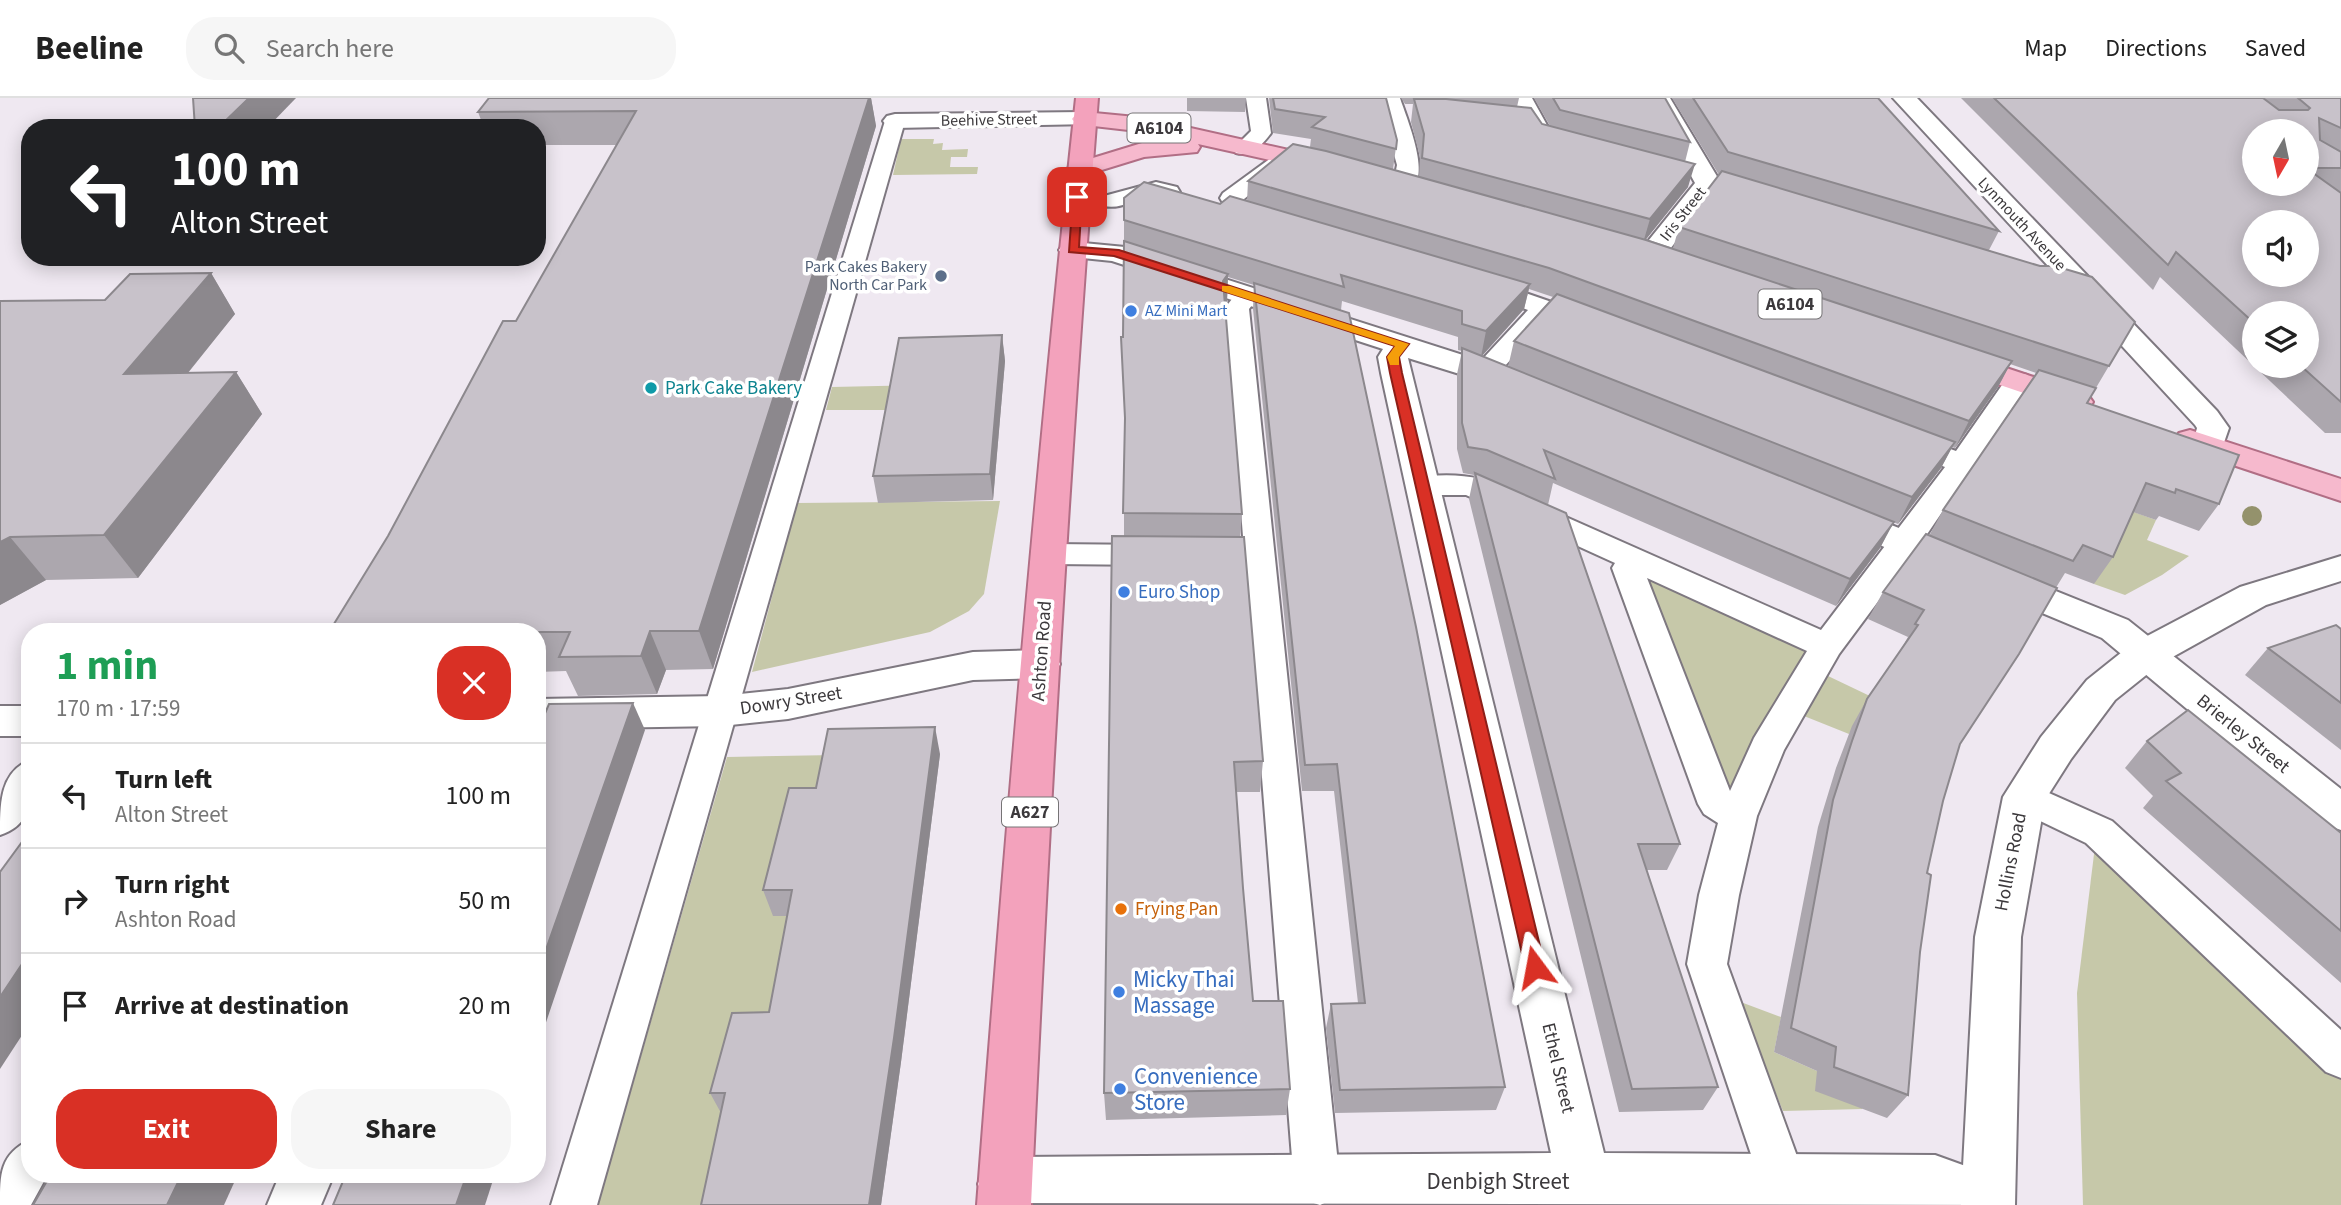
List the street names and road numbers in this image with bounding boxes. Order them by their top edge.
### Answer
street label: Beehive Street [941,108,1038,132]
road number: A6104 [1128,113,1190,142]
street label: Lynmouth Avenue [1973,172,2071,276]
street label: Iris Street [1655,182,1712,246]
road number: A6104 [1758,289,1822,318]
street label: Ashton Road [1025,600,1059,702]
street label: Dowry Street [738,680,845,722]
street label: Brierley Street [2191,688,2296,780]
road number: A627 [1002,798,1058,826]
street label: Hollins Road [1988,810,2034,914]
street label: Ethel Street [1534,1020,1582,1116]
street label: Denbigh Street [1427,1165,1570,1198]

